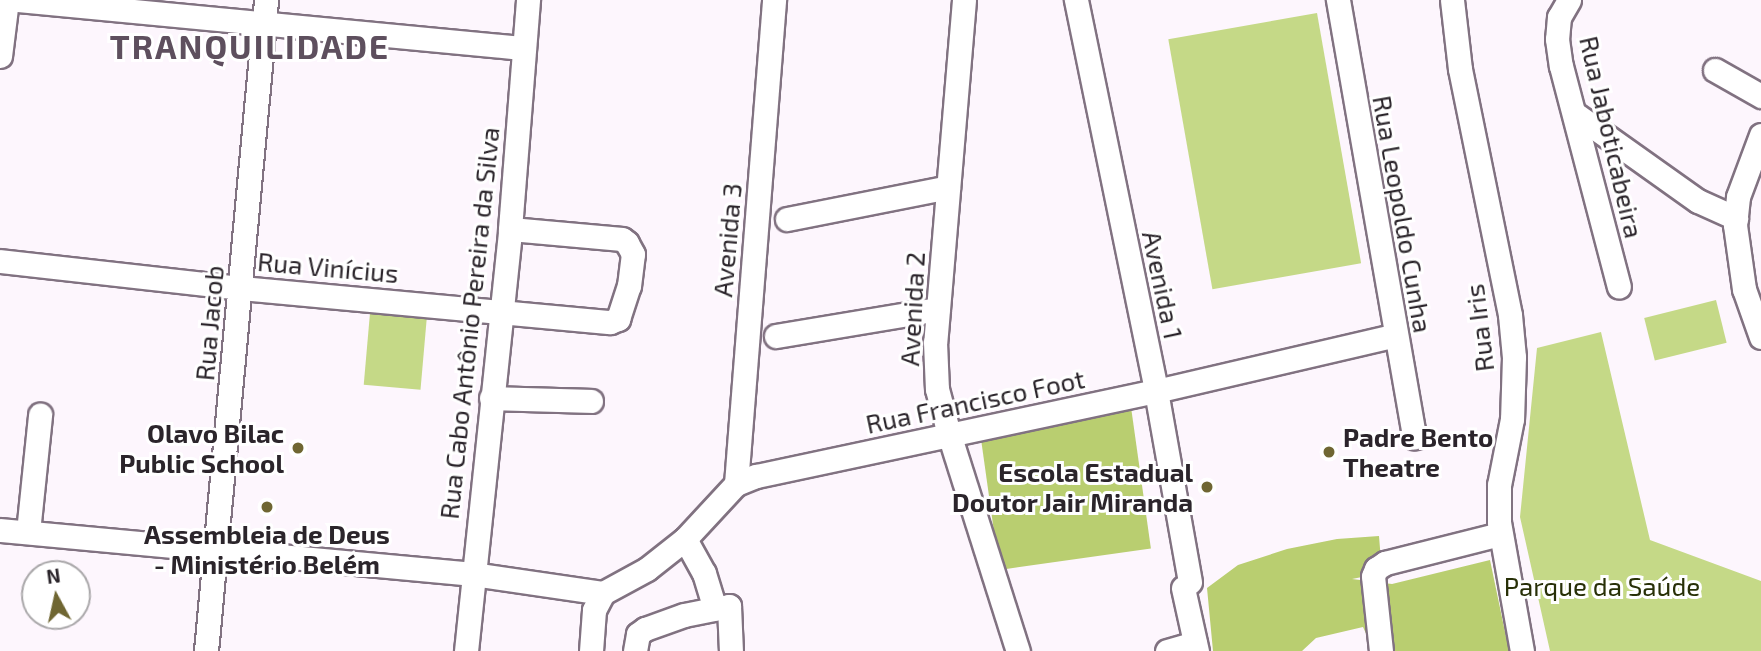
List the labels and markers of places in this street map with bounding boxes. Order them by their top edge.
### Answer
place label: Olavo Bilac Public School [119,417,284,478]
place label: Padre Bento Theatre [1343,421,1493,482]
marker: Olavo Bilac Public School [290,440,306,456]
marker: Padre Bento Theatre [1321,444,1337,460]
place label: Escola Estadual Doutor Jair Miranda [951,456,1193,518]
marker: Escola Estadual Doutor Jair Miranda [1199,479,1215,495]
marker: Assembleia de Deus - Ministério Belém [259,499,275,515]
place label: Assembleia de Deus - Ministério Belém [144,518,390,580]

